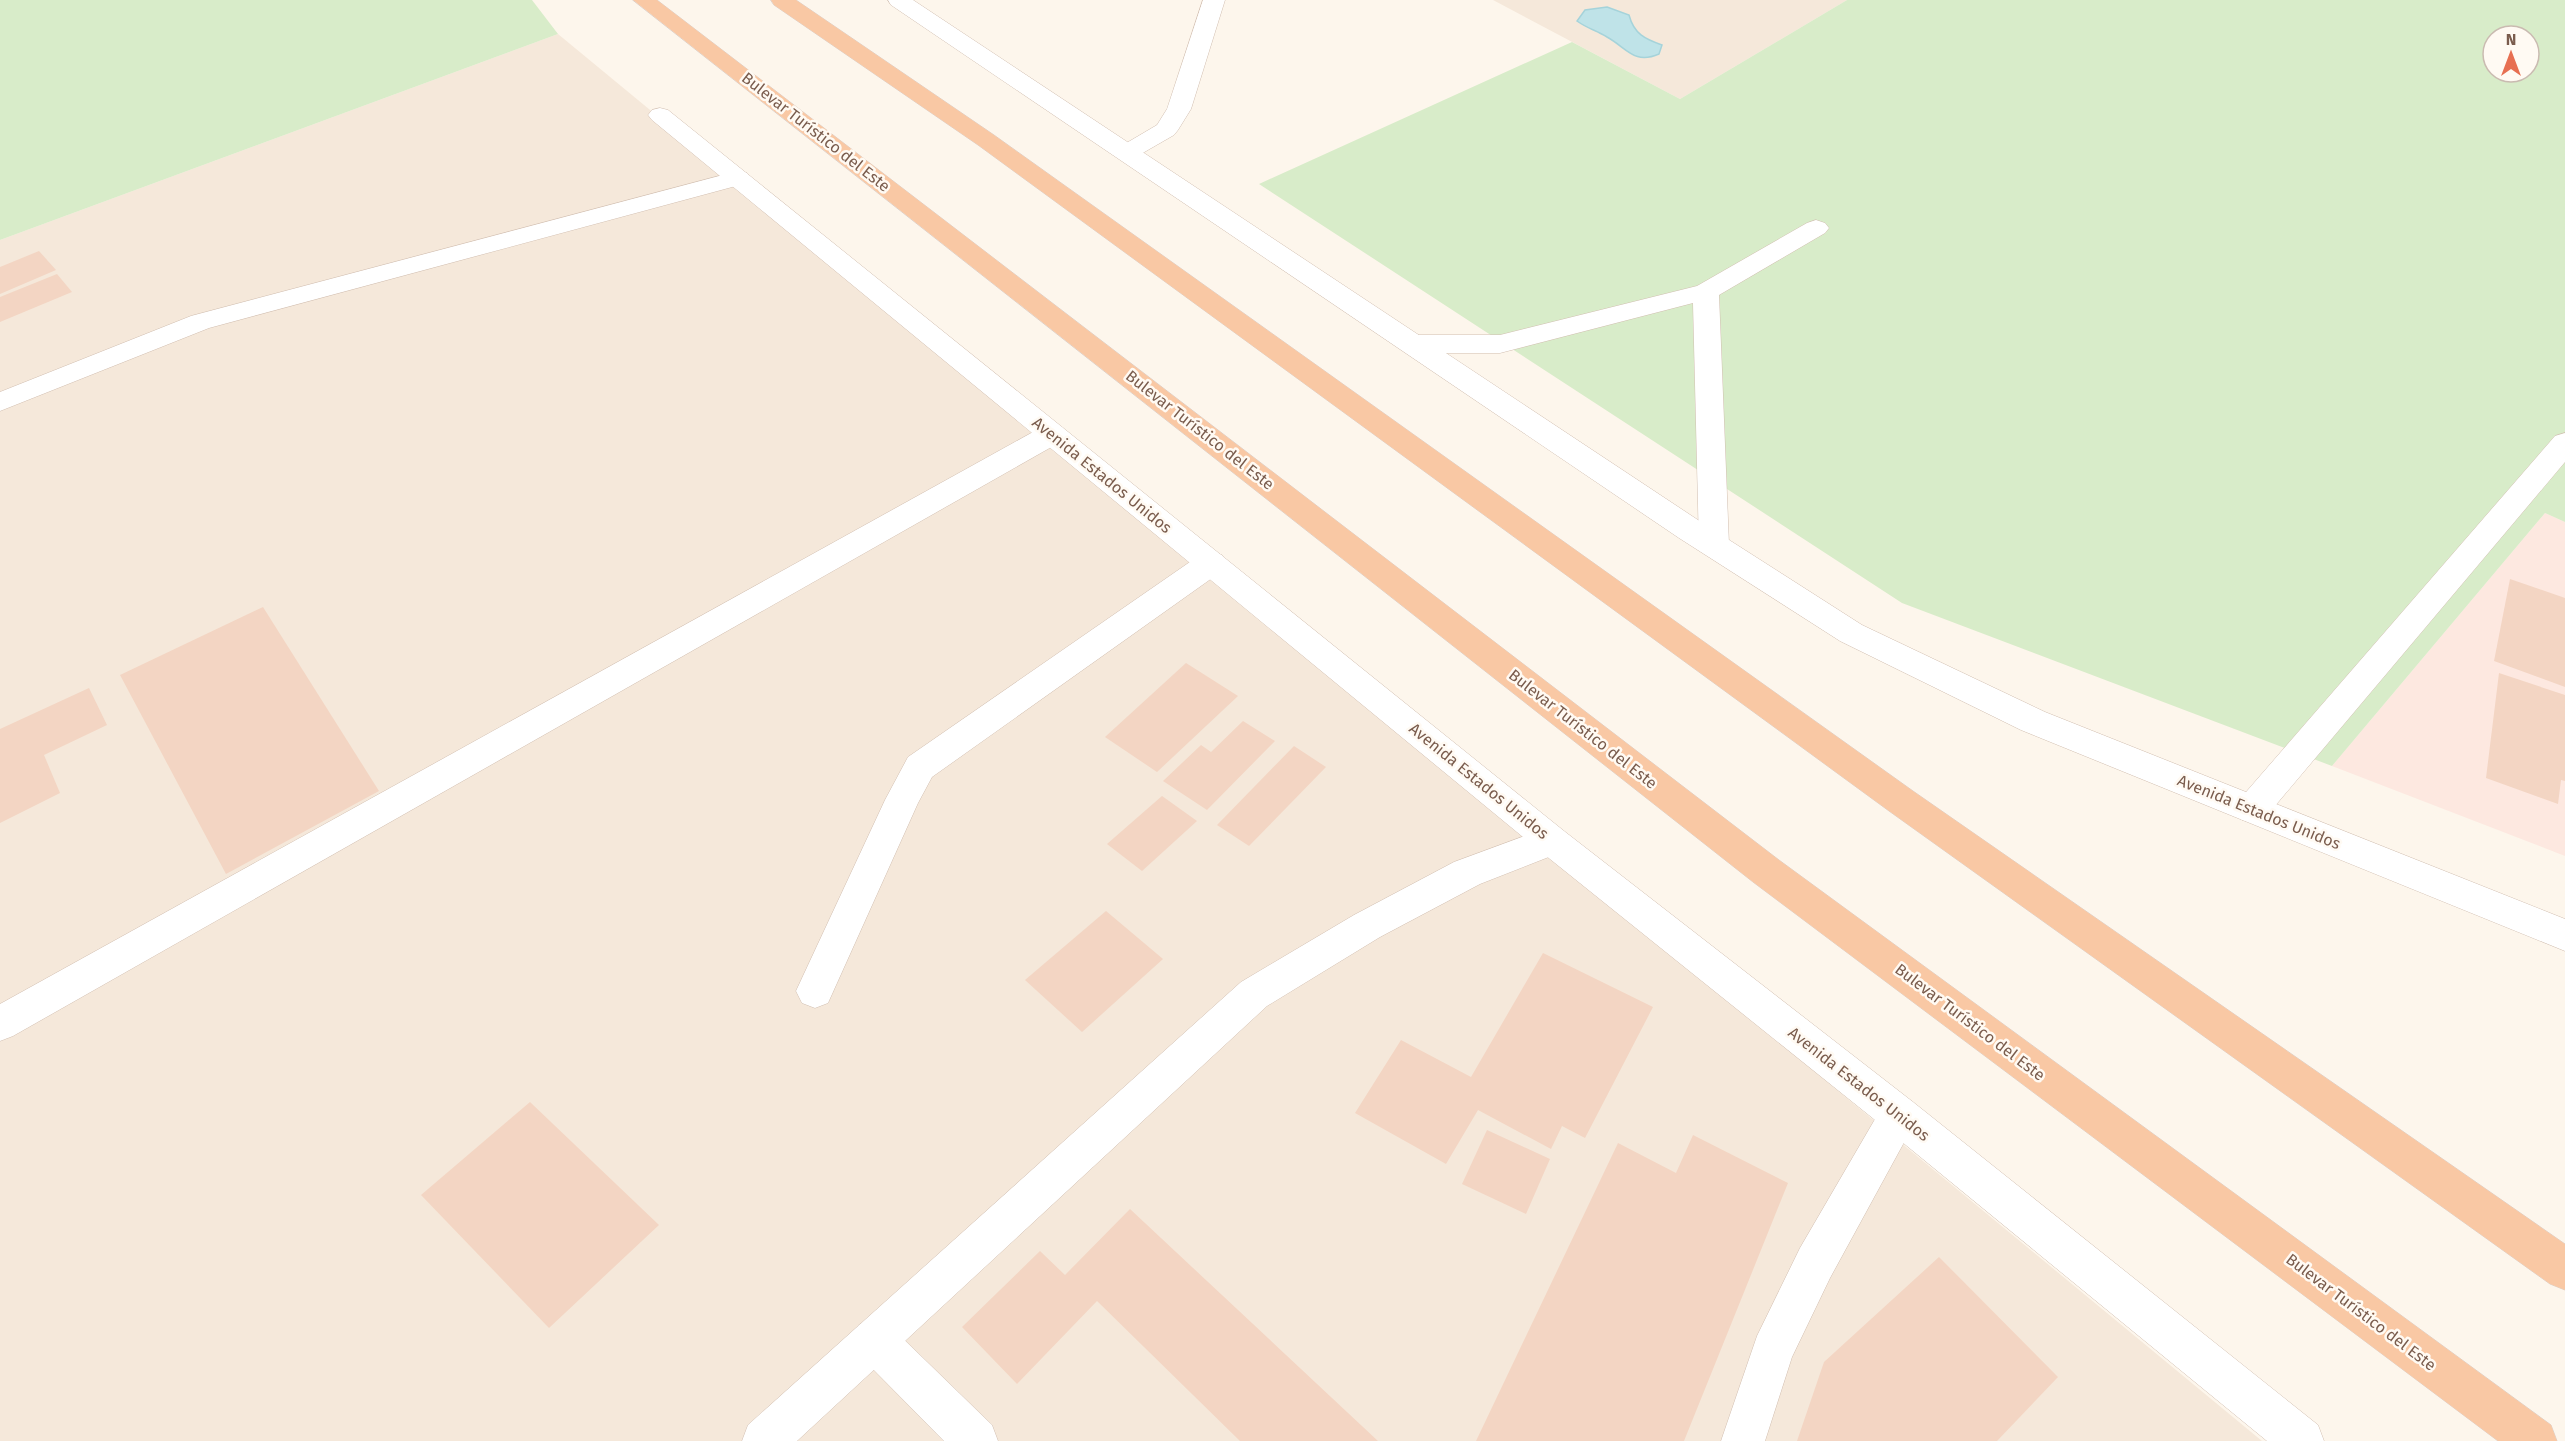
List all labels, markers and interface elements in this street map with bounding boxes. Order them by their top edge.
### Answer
north arrow [2481,24,2541,84]
text: N [2506,30,2516,49]
street label: Bulevar Turístico del Este [738,68,894,196]
street label: Bulevar Turístico del Este [1122,366,1278,494]
street label: Avenida Estados Unidos [1028,413,1176,537]
street label: Bulevar Turístico del Este [1505,665,1661,793]
street label: Avenida Estados Unidos [1405,719,1553,843]
street label: Avenida Estados Unidos [2175,771,2343,853]
street label: Bulevar Turístico del Este [1891,959,2049,1085]
street label: Avenida Estados Unidos [1785,1023,1933,1145]
street label: Bulevar Turístico del Este [2282,1249,2440,1375]

